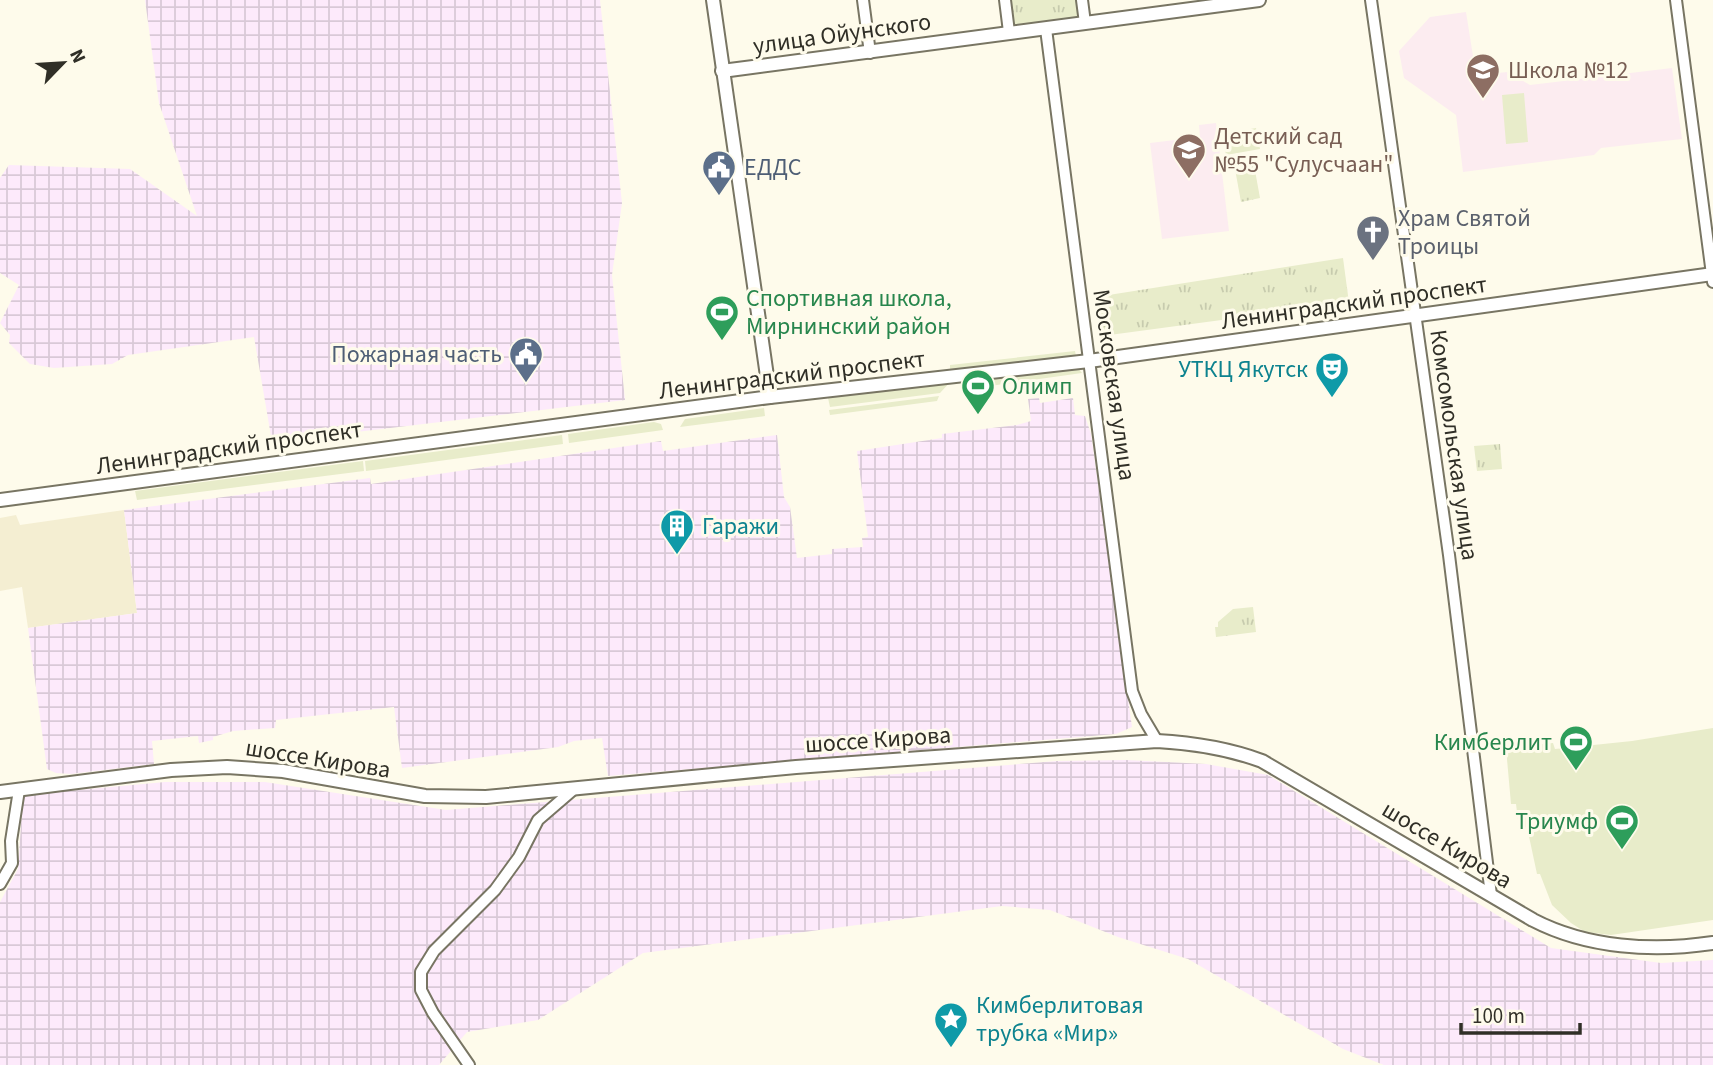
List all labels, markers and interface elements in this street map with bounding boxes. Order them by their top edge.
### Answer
street label: улица Ойунского [751,4,933,64]
north arrow [28,28,98,98]
text: N [62,45,92,68]
school or university icon: Школа №12 [1464,51,1502,100]
place label: Школа №12 [1508,53,1628,88]
place label: Детский сад №55 "Сулусчаан" [1214,119,1393,182]
school or university icon: Детский сад №55 "Сулусчаан" [1170,131,1208,180]
public building icon: ЕДДС [700,148,738,197]
place label: ЕДДС [744,150,801,185]
place label: Храм Святой Троицы [1398,201,1531,264]
church icon: Храм Святой Троицы [1354,213,1392,262]
street label: Ленинградский проспект [1219,267,1489,339]
place label: Спортивная школа, Мирнинский район [746,281,952,344]
street label: Московская улица [1083,287,1145,483]
sports icon: Спортивная школа, Мирнинский район [703,293,741,342]
street label: Комсомольская улица [1420,327,1488,563]
public building icon: Пожарная часть [507,335,545,384]
place label: Пожарная часть [331,337,502,372]
street label: Ленинградский проспект [657,341,927,409]
theatre icon: УТКЦ Якутск [1313,350,1351,399]
place label: УТКЦ Якутск [1178,352,1308,387]
sports icon: Олимп [959,367,997,416]
place label: Олимп [1002,369,1073,404]
street label: Ленинградский проспект [94,412,364,484]
building icon: Гаражи [658,507,696,556]
place label: Гаражи [702,509,779,544]
street label: шоссе Кирова [804,717,952,763]
sports icon: Кимберлит [1557,723,1595,772]
place label: Кимберлит [1434,725,1552,760]
street label: шоссе Кирова [243,730,393,788]
street label: шоссе Кирова [1375,792,1519,898]
sports icon: Триумф [1603,802,1641,851]
place label: Триумф [1515,804,1598,839]
place label: Кимберлитовая трубка «Мир» [976,988,1144,1051]
scale bar [1461,992,1580,1036]
place icon: Кимберлитовая трубка «Мир» [932,1000,970,1049]
text: 100 m [1472,1001,1525,1031]

